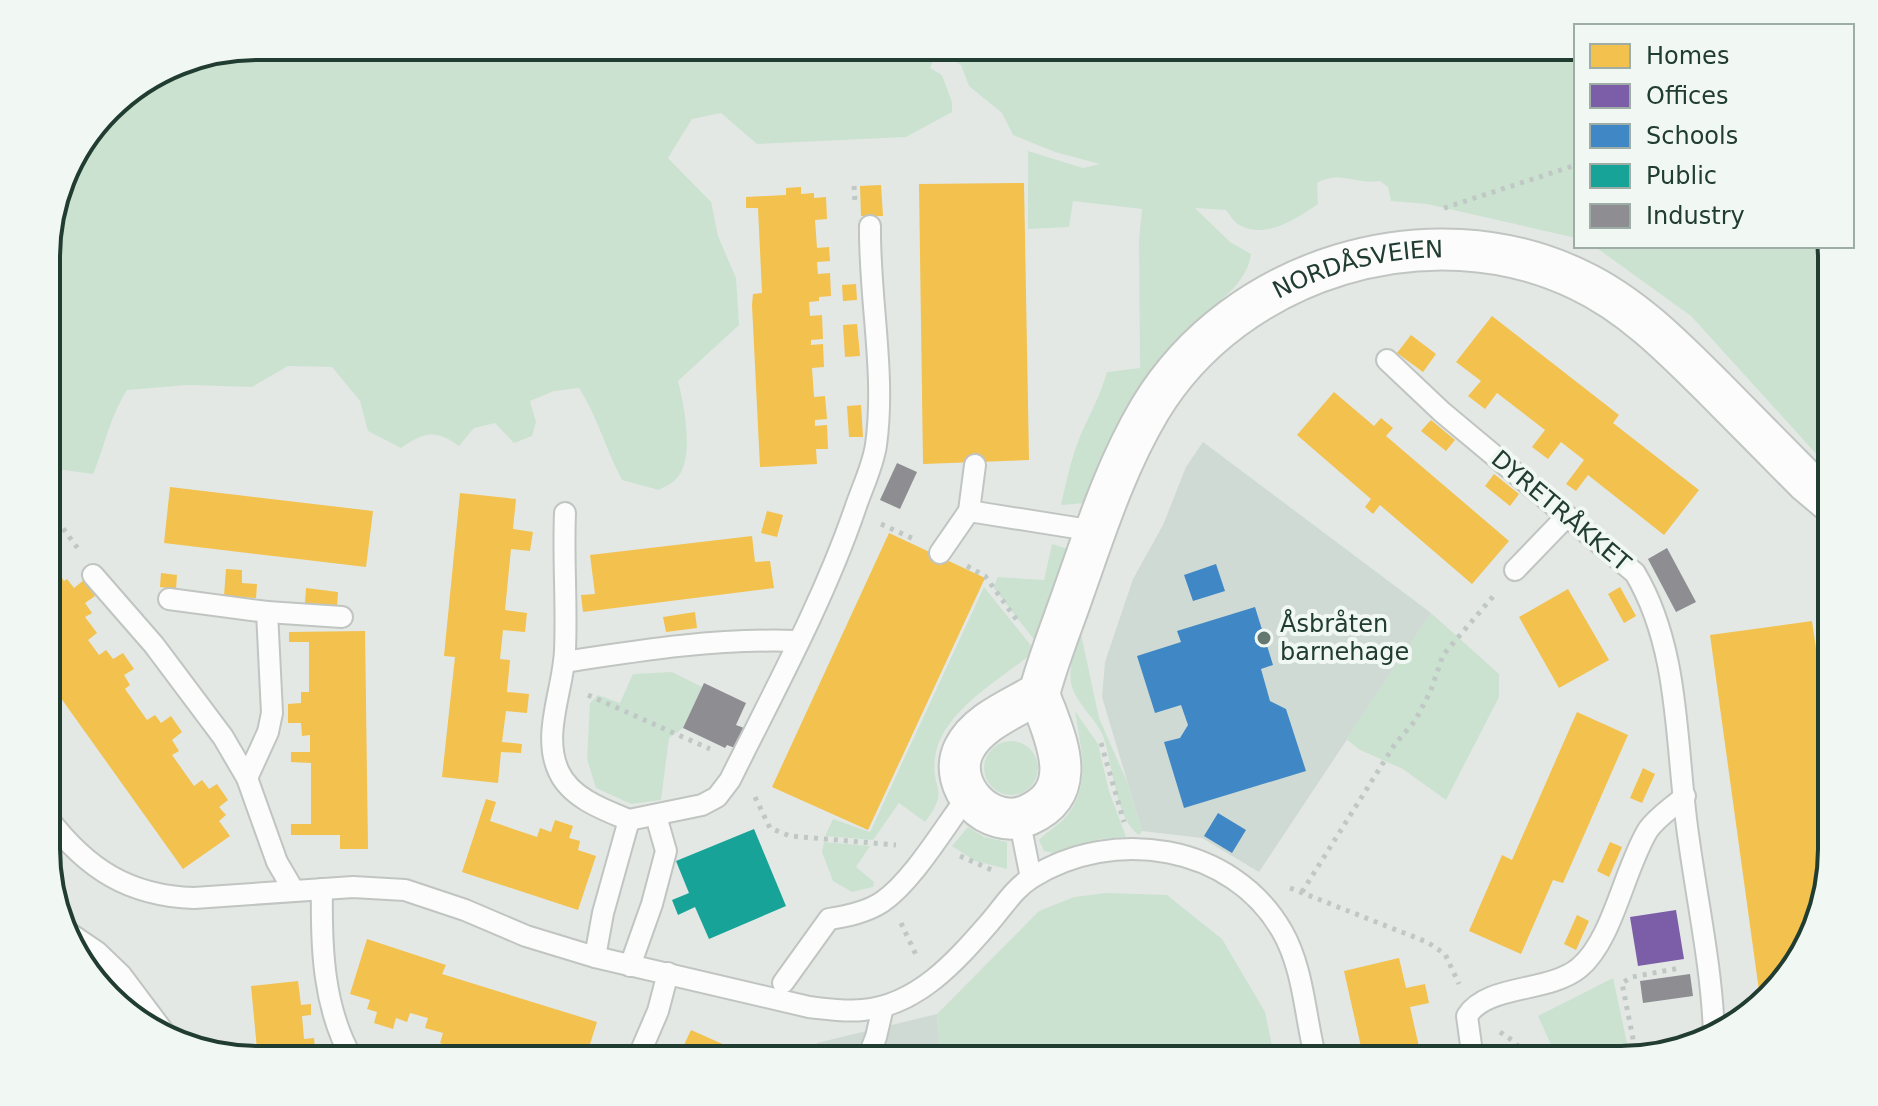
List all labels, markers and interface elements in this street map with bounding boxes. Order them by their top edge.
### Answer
legend [1574,24,1854,248]
text: Homes [1646,42,1729,70]
text: Offices [1646,82,1729,110]
text: Schools [1646,122,1738,150]
text: Public [1646,162,1717,190]
text: Industry [1646,202,1745,230]
street label: NORDÅSVEIEN [1268,235,1443,304]
street label: DYRETRÅKKET [1486,444,1637,577]
place label: Åsbråten barnehage [1280,609,1409,666]
marker: Åsbråten barnehage [1255,629,1273,647]

